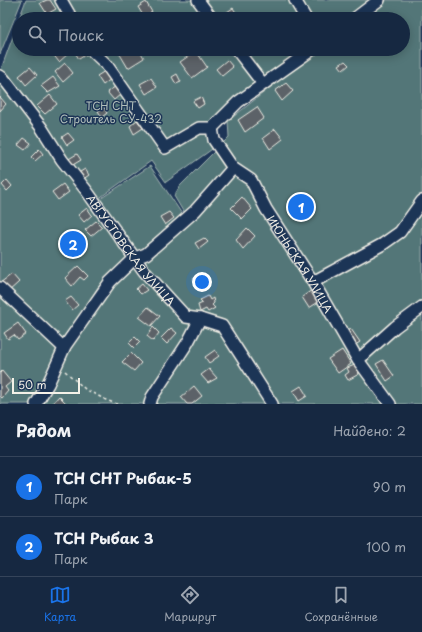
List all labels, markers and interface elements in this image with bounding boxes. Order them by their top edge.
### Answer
search box [12,12,410,56]
icon: search [26,23,48,45]
text: Поиск [58,23,104,46]
park label: ТСН СНТ Строитель СУ-432 [60,97,162,127]
street label: АВГУСТОВСКАЯ УЛИЦА [83,190,180,309]
pin: 1 [288,192,314,222]
street label: ИЮНЬСКАЯ УЛИЦА [263,211,338,316]
pin: 2 [60,229,86,259]
your location [192,272,212,292]
scale bar [12,376,80,395]
text: 50 m [18,376,47,393]
text: Рядом [16,417,71,443]
text: Найдено: 2 [333,421,406,440]
text: ТСН СНТ Рыбак-5 [54,466,192,489]
text: 1 [26,477,32,496]
text: 90 m [373,477,406,496]
text: Парк [54,489,88,508]
text: ТСН Рыбак 3 [54,526,154,549]
text: 2 [24,537,34,556]
text: 100 m [366,537,406,556]
text: Парк [54,549,88,568]
tab: Карта [44,584,76,625]
tab: Маршрут [164,584,216,625]
tab: Сохранённые [304,584,378,625]

